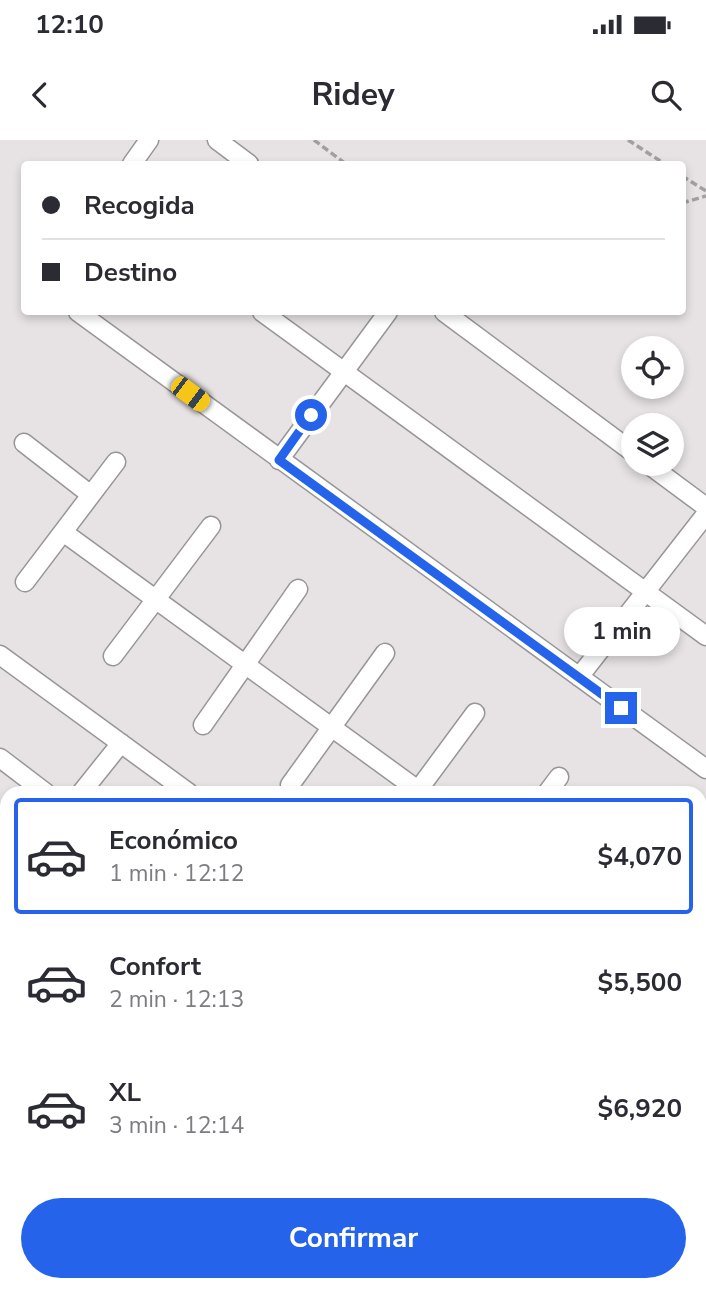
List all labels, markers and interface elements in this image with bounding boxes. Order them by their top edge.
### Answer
text: 12:10 [35,7,104,42]
text: Ridey [311,73,395,116]
icon: back [21,76,59,114]
icon: search [647,76,685,114]
text: Recogida [84,188,195,223]
text: Destino [84,255,177,290]
map controls [621,336,684,476]
button: locate [621,336,684,399]
car [167,373,214,415]
route start [295,399,327,431]
button: layers [621,413,684,476]
callout: 1 min [563,606,679,656]
text: 1 min [592,616,652,647]
route end [605,692,637,724]
text: Económico [109,823,238,858]
icon: car [25,825,88,888]
text: $4,070 [598,839,682,874]
text: 1 min · 12:12 [109,858,244,889]
text: Confort [109,949,201,984]
icon: car [25,951,88,1014]
text: $5,500 [598,965,682,1000]
text: 2 min · 12:13 [109,984,244,1015]
text: XL [109,1075,141,1110]
icon: car [25,1077,88,1140]
text: $6,920 [598,1091,682,1126]
text: 3 min · 12:14 [109,1110,244,1141]
button: Confirmar [21,1198,686,1278]

